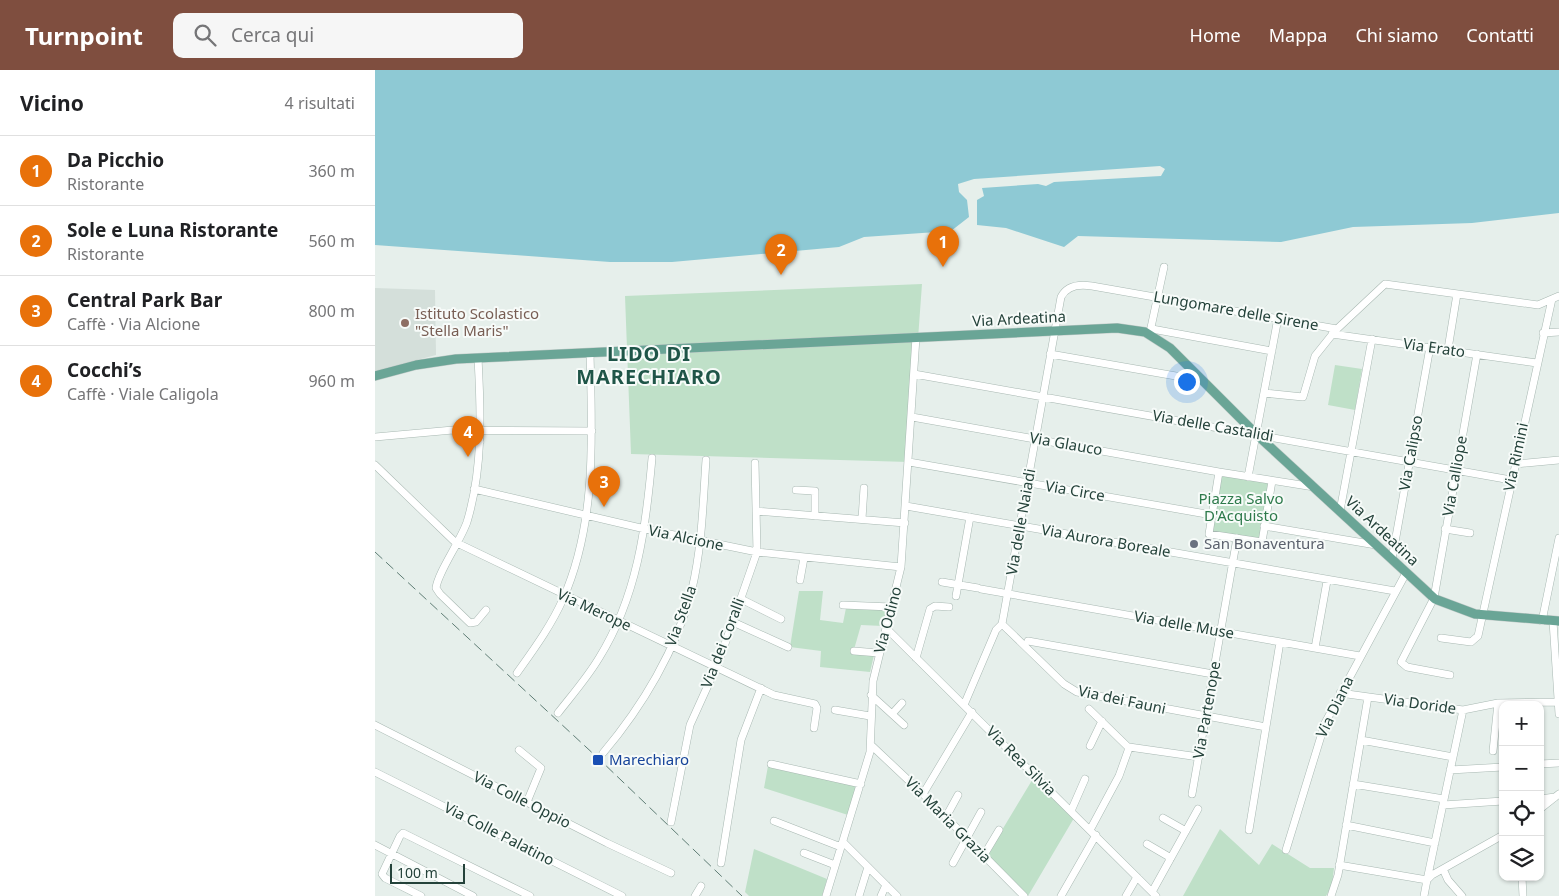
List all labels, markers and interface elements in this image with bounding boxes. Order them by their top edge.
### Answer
search box [173,13,523,58]
text: Turnpoint [25,19,143,52]
icon: search [191,21,219,49]
text: Cerca qui [231,22,314,48]
text: Home [1190,23,1241,47]
text: Mappa [1269,23,1327,47]
text: Chi siamo [1355,23,1438,47]
text: Contatti [1466,23,1534,47]
text: Vicino [20,89,84,117]
text: 4 risultati [285,92,355,114]
text: Da Picchio [67,147,164,173]
text: 1 [31,160,41,182]
text: 360 m [308,160,355,182]
text: Ristorante [67,173,144,195]
text: Sole e Luna Ristorante [67,217,278,243]
pin: 1 [927,226,959,267]
text: 2 [31,230,41,252]
text: 560 m [308,230,355,252]
pin: 2 [765,234,797,275]
text: Ristorante [67,243,144,265]
street label: Lungomare delle Sirene [1152,286,1320,334]
text: Central Park Bar [67,287,222,313]
text: 3 [31,300,41,322]
text: 800 m [308,300,355,322]
place label: Istituto Scolastico "Stella Maris" [415,303,539,340]
street label: Via Ardeatina [972,306,1066,330]
text: Caffè · Via Alcione [67,313,200,335]
marker: Istituto Scolastico "Stella Maris" [399,317,411,329]
street label: Via Erato [1402,333,1466,361]
district label: LIDO DI MARECHIARO [576,340,722,390]
text: Cocchi’s [67,357,142,383]
your location [1174,369,1200,395]
text: 4 [31,370,41,392]
text: 960 m [308,370,355,392]
text: Caffè · Viale Caligola [67,383,219,405]
street label: Via delle Castalidi [1151,405,1275,446]
street label: Via Calipso [1394,414,1426,492]
pin: 4 [452,416,484,457]
street label: Via Rimini [1498,421,1532,493]
street label: Via Glauco [1028,427,1104,459]
street label: Via Calliope [1437,434,1471,518]
pin: 3 [588,466,620,507]
street label: Via delle Naiadi [1001,467,1039,577]
street label: Via Circe [1044,475,1107,505]
park label: Piazza Salvo D'Acquisto [1199,488,1284,525]
street label: Via Ardeatina [1342,491,1424,570]
street label: Via Alcione [647,519,726,555]
street label: Via Aurora Boreale [1040,519,1172,561]
place label: San Bonaventura [1204,533,1325,553]
marker: San Bonaventura [1188,538,1200,550]
street label: Via Stella [660,582,700,649]
street label: Via Merope [554,583,635,635]
street label: Via Odino [869,584,906,655]
street label: Via dei Coralli [696,595,748,691]
street label: Via delle Muse [1132,605,1236,643]
street label: Via Partenope [1188,659,1224,760]
street label: Via Diana [1311,672,1358,741]
street label: Via dei Fauni [1076,680,1168,718]
street label: Via Doride [1383,688,1458,718]
map controls [1499,701,1544,881]
button: + [1499,701,1544,746]
street label: Via Rea Silvia [982,721,1061,800]
button: − [1499,746,1544,791]
place label: Marechiaro [609,749,689,769]
marker: Marechiaro [591,753,605,767]
street label: Via Colle Oppio [470,766,575,832]
street label: Via Maria Grazia [901,772,996,867]
button: locate [1499,791,1544,836]
street label: Via Colle Palatino [441,797,558,870]
button: layers [1499,836,1544,881]
scale bar [390,861,465,884]
text: 100 m [397,863,438,882]

